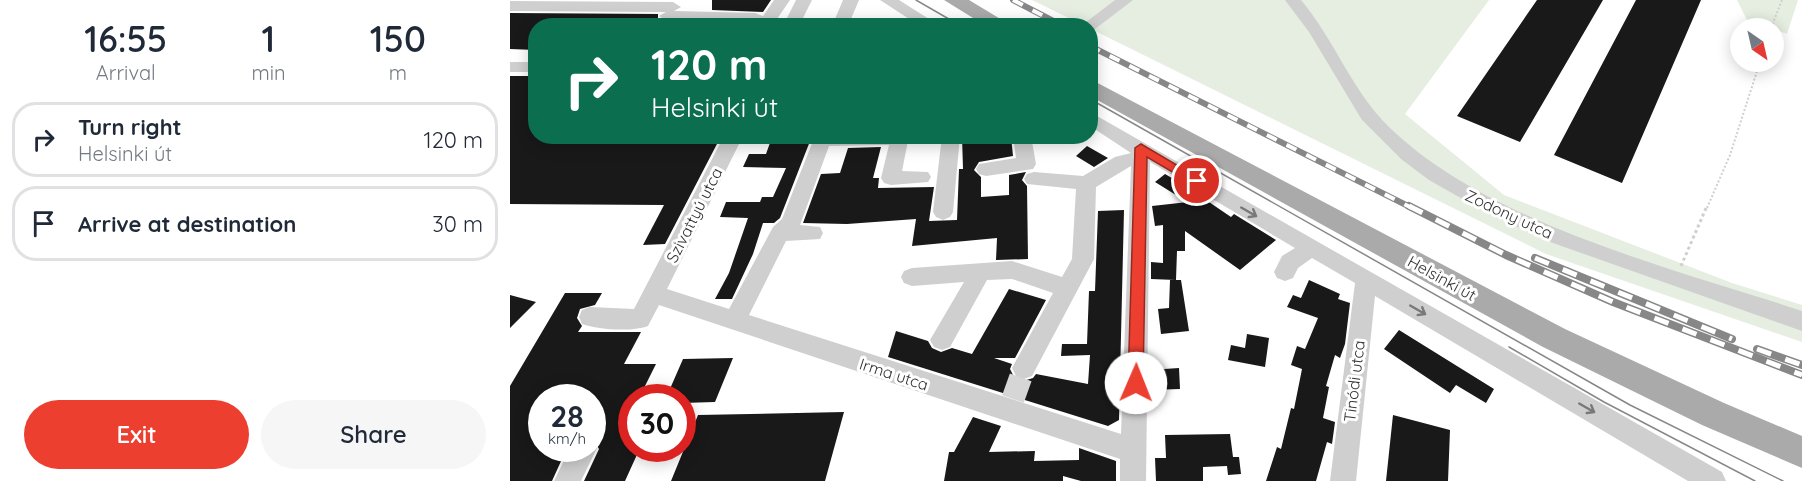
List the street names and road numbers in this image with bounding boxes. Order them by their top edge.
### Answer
street label: Szivattyú utca [661,164,727,266]
street label: Zodony utca [1462,185,1556,243]
street label: Helsinki út [1404,251,1480,305]
street label: Tinódi utca [1339,339,1369,423]
street label: Irma utca [857,353,931,395]

